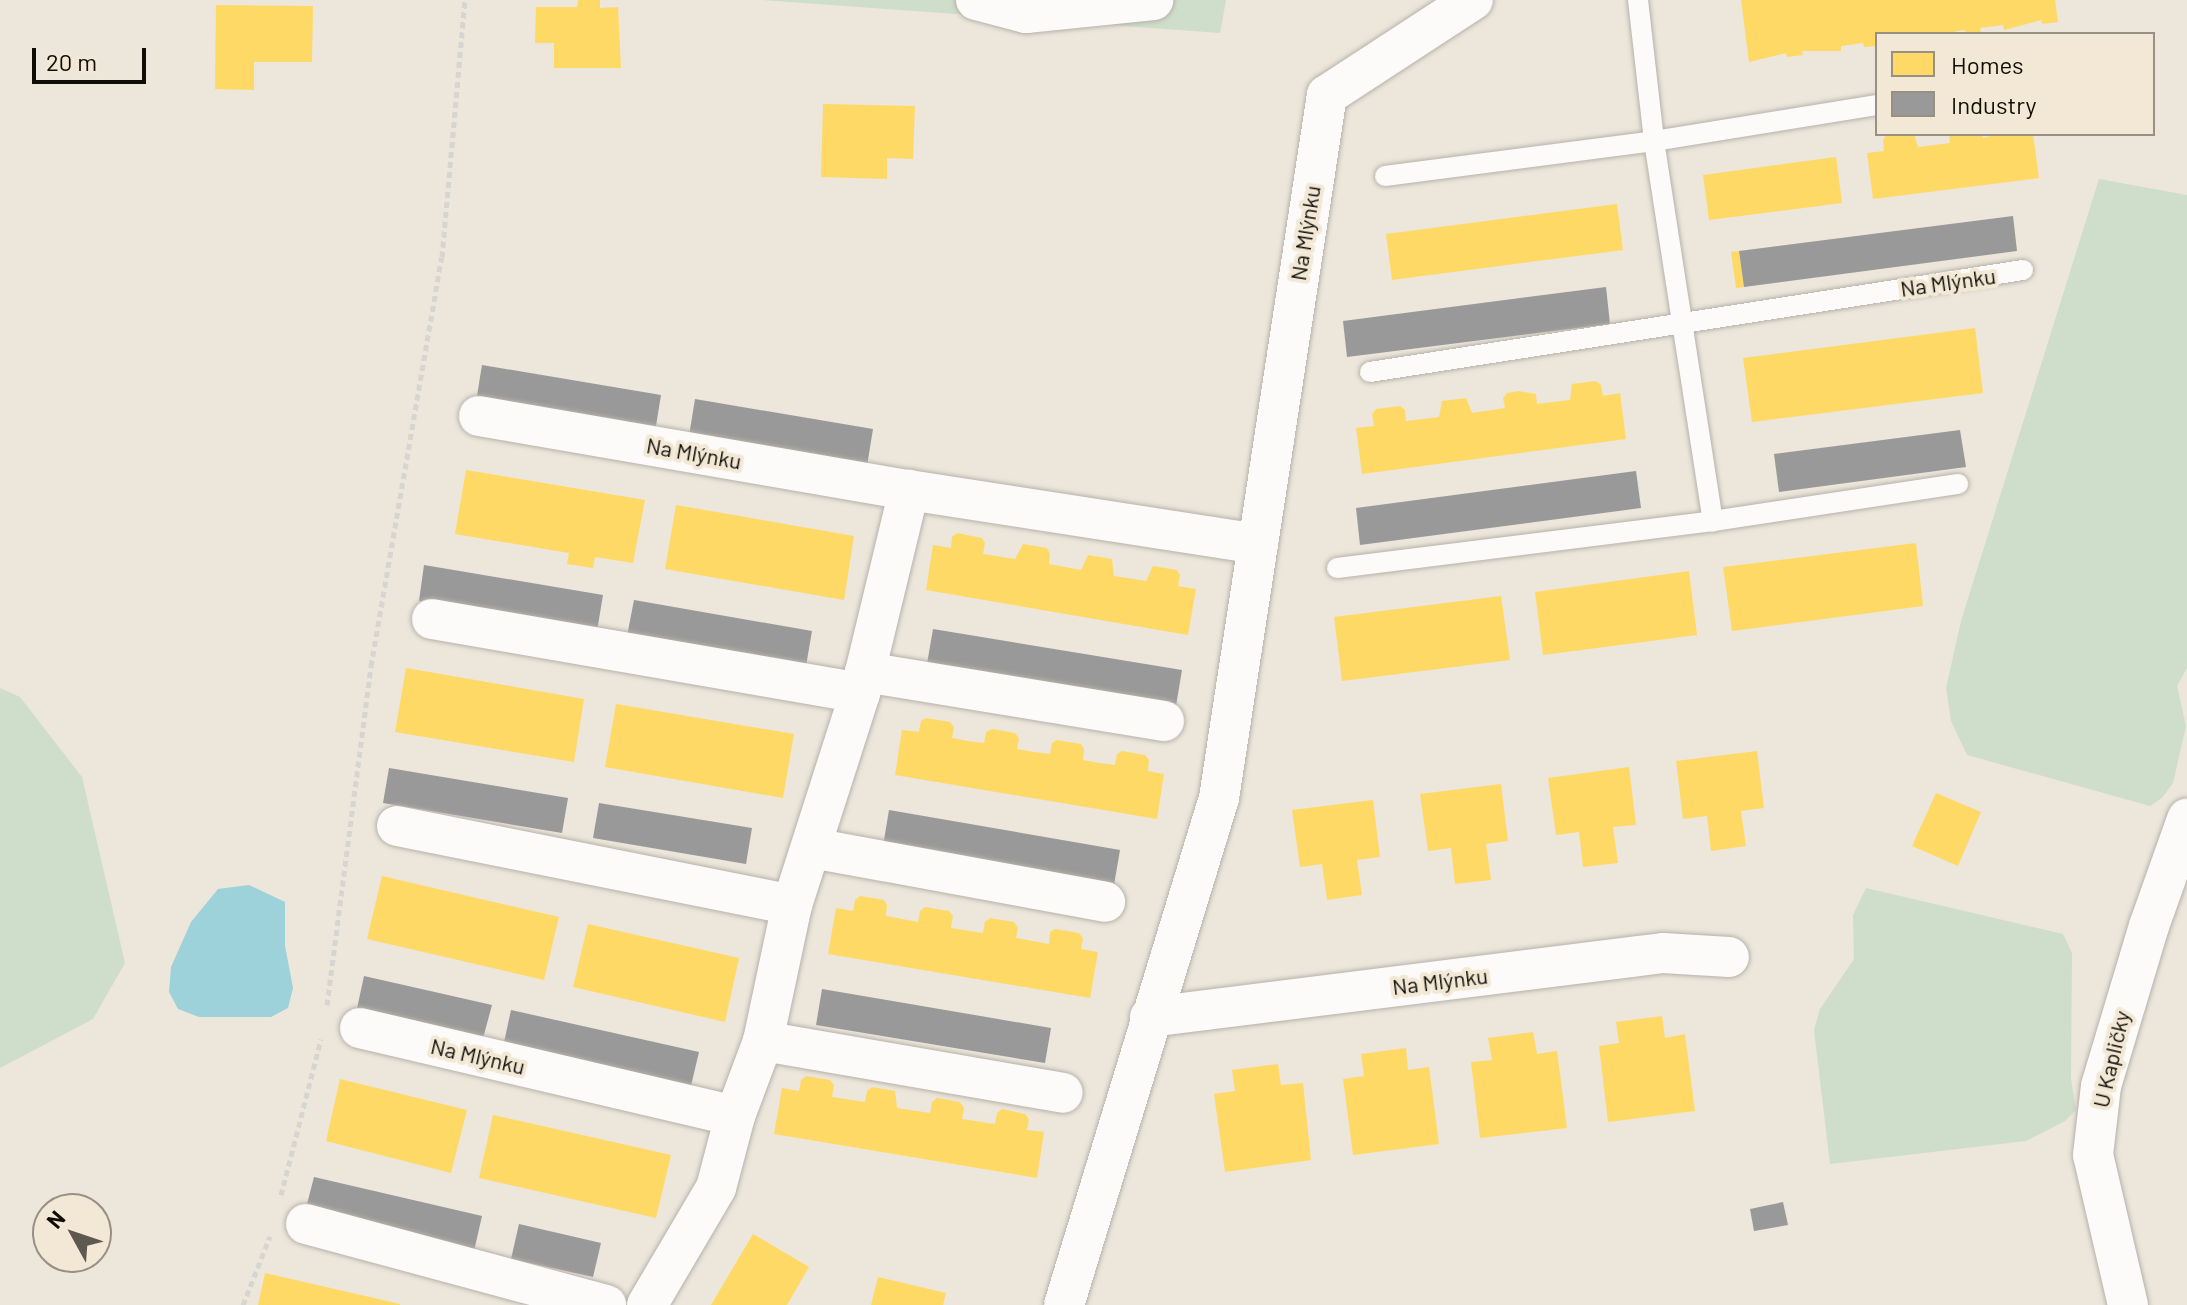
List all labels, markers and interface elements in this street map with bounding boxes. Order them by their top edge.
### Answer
scale bar [36,32,150,82]
legend [1875,32,2155,136]
text: 20 m [46,47,97,76]
text: Homes [1951,50,2024,79]
text: Industry [1951,90,2037,119]
street label: Na Mlýnku [1284,183,1326,283]
street label: Na Mlýnku [1899,262,1997,302]
street label: Na Mlýnku [644,432,744,474]
street label: Na Mlýnku [1391,962,1489,1000]
street label: U Kapličky [2087,1008,2135,1110]
street label: Na Mlýnku [428,1032,528,1080]
north arrow [32,1193,112,1273]
text: N [40,1205,70,1233]

